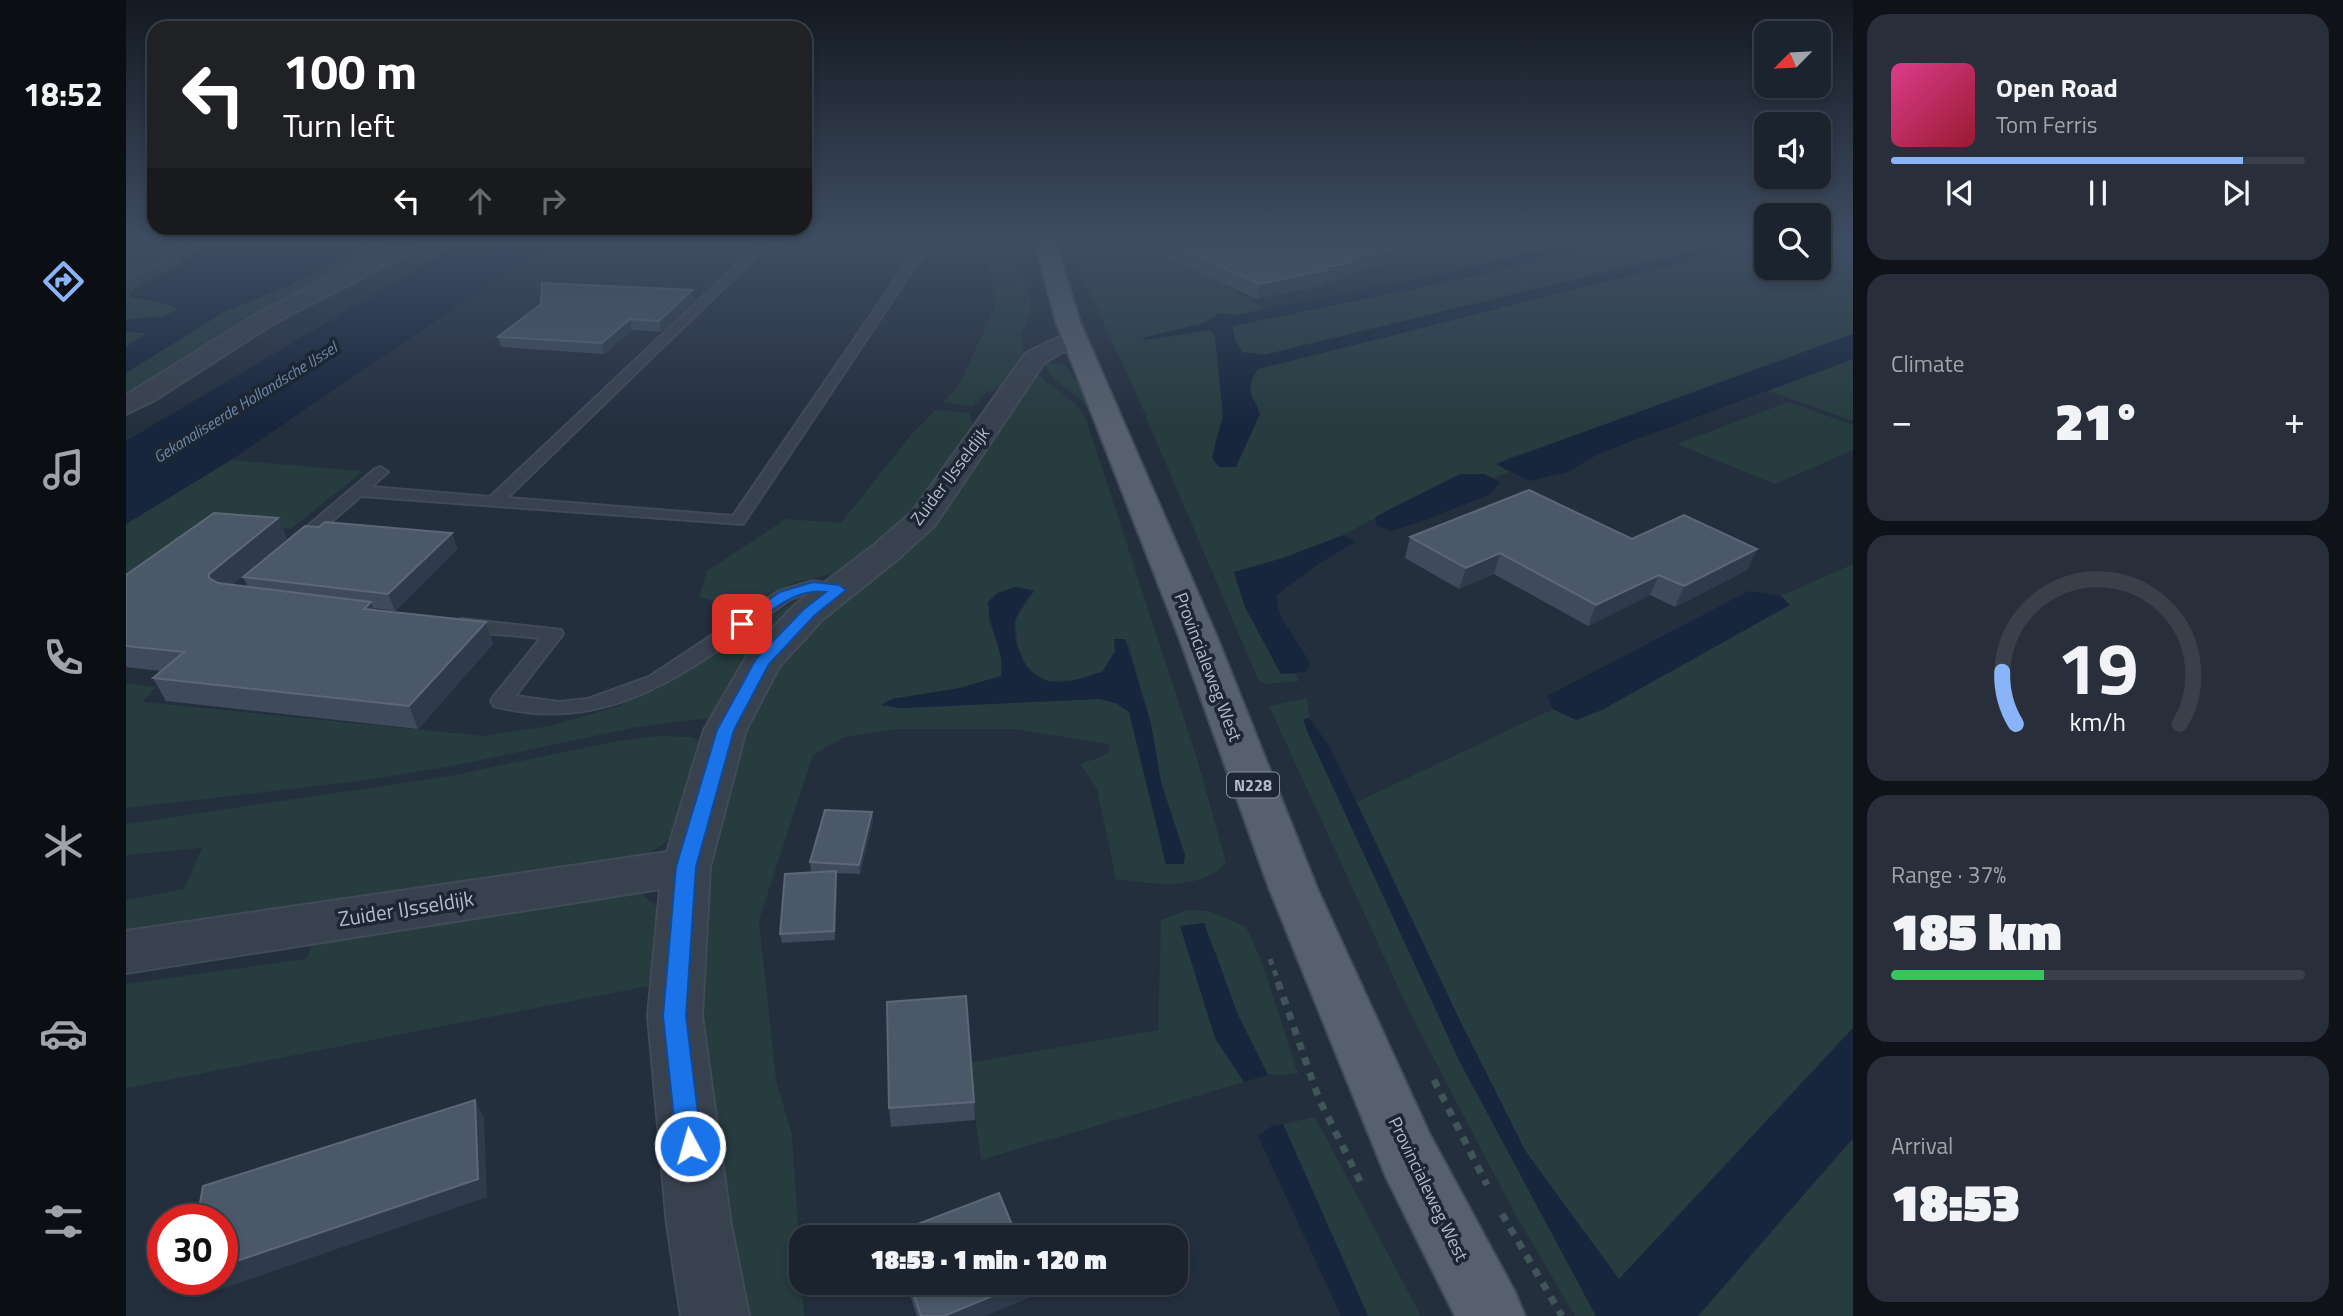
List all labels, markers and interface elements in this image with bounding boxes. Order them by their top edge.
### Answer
north arrow [1754,21,1830,98]
map controls [1754,21,1831,280]
text: 100 m [283,33,417,108]
icon: left [168,49,259,140]
text: Open Road [1996,68,2118,107]
text: 18:52 [23,70,103,118]
text: Turn left [283,101,395,149]
text: Tom Ferris [1996,107,2097,142]
button: sound [1754,112,1831,189]
icon: previous [1941,174,1979,212]
icon: pause [2079,174,2117,212]
icon: next [2217,174,2255,212]
icon: left [388,182,426,220]
icon: ahead [461,182,499,220]
icon: right [534,182,572,220]
button: search [1754,203,1831,280]
icon: directions [39,257,88,306]
water label: Gekanaliseerde Hollandsche IJssel [148,335,343,469]
text: Climate [1891,346,1964,381]
text: 21° [2055,381,2141,460]
text: − [1891,391,1912,449]
text: + [2284,391,2305,449]
street label: Zuider IJsseldijk [904,420,996,531]
icon: music [39,445,88,494]
street label: Provincialeweg West [1168,588,1250,746]
pin [712,594,772,654]
icon: arrive [723,605,761,643]
text: 19 [2057,612,2139,722]
icon: phone [39,633,88,682]
text: km/h [2070,703,2126,741]
road number: N228 [1227,772,1279,798]
icon: climate [39,821,88,870]
text: Range · 37% [1891,857,2006,892]
street label: Zuider IJsseldijk [336,882,476,935]
text: 185 km [1891,891,2062,970]
icon: car [39,1009,88,1058]
position arrow [653,1109,727,1183]
street label: Provincialeweg West [1382,1112,1475,1266]
text: Arrival [1891,1128,1953,1163]
text: 18:53 [1891,1162,2020,1241]
icon: filters [39,1197,88,1246]
speed limit sign: 30 [147,1204,238,1295]
text: 18:53 · 1 min · 120 m [870,1240,1107,1279]

